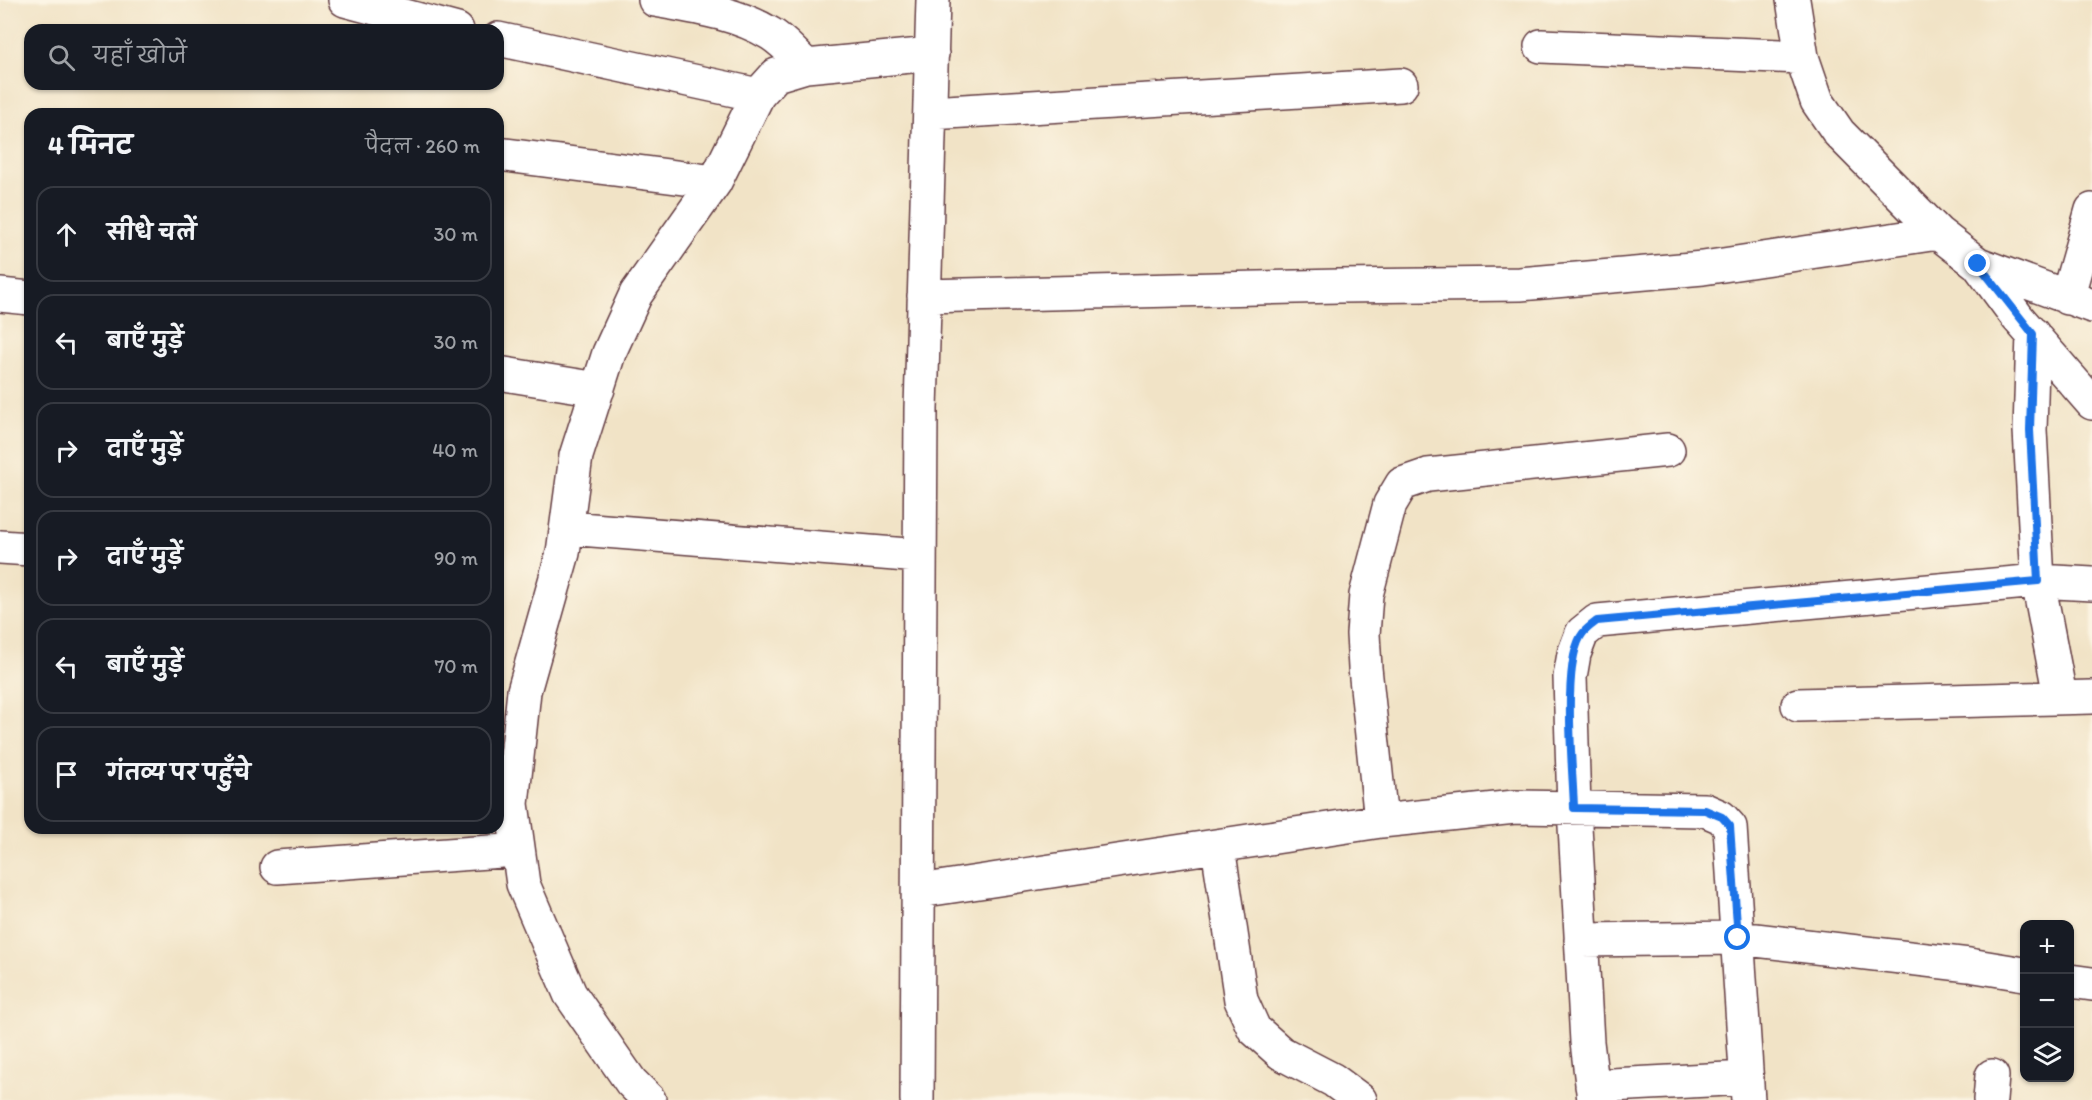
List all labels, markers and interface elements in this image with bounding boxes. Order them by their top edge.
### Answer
search box [24,24,504,90]
icon: search [45,41,78,74]
text: यहाँ खोजें [93,42,187,69]
text: 4 मिनट [48,129,133,161]
text: पैदल · 260 m [365,134,480,158]
icon: ahead [50,218,83,251]
text: सीधे चलें [107,219,196,246]
text: 30 m [433,222,478,246]
route end [1964,250,1990,276]
icon: left [50,326,83,359]
text: बाएँ मुड़ें [107,327,184,354]
text: 30 m [433,330,478,354]
icon: right [50,434,83,467]
text: दाएँ मुड़ें [107,435,183,462]
text: 40 m [432,438,478,462]
icon: right [50,542,83,575]
text: दाएँ मुड़ें [107,543,183,570]
text: 90 m [434,546,478,570]
icon: left [50,650,83,683]
text: बाएँ मुड़ें [107,651,184,678]
text: 70 m [434,654,478,678]
icon: arrive [50,758,83,791]
text: गंतव्य पर पहुँचे [107,759,251,786]
map controls [2020,920,2074,1082]
button: + [2020,920,2074,974]
route start [1724,924,1750,950]
button: − [2020,974,2074,1028]
button: layers [2020,1028,2074,1082]

